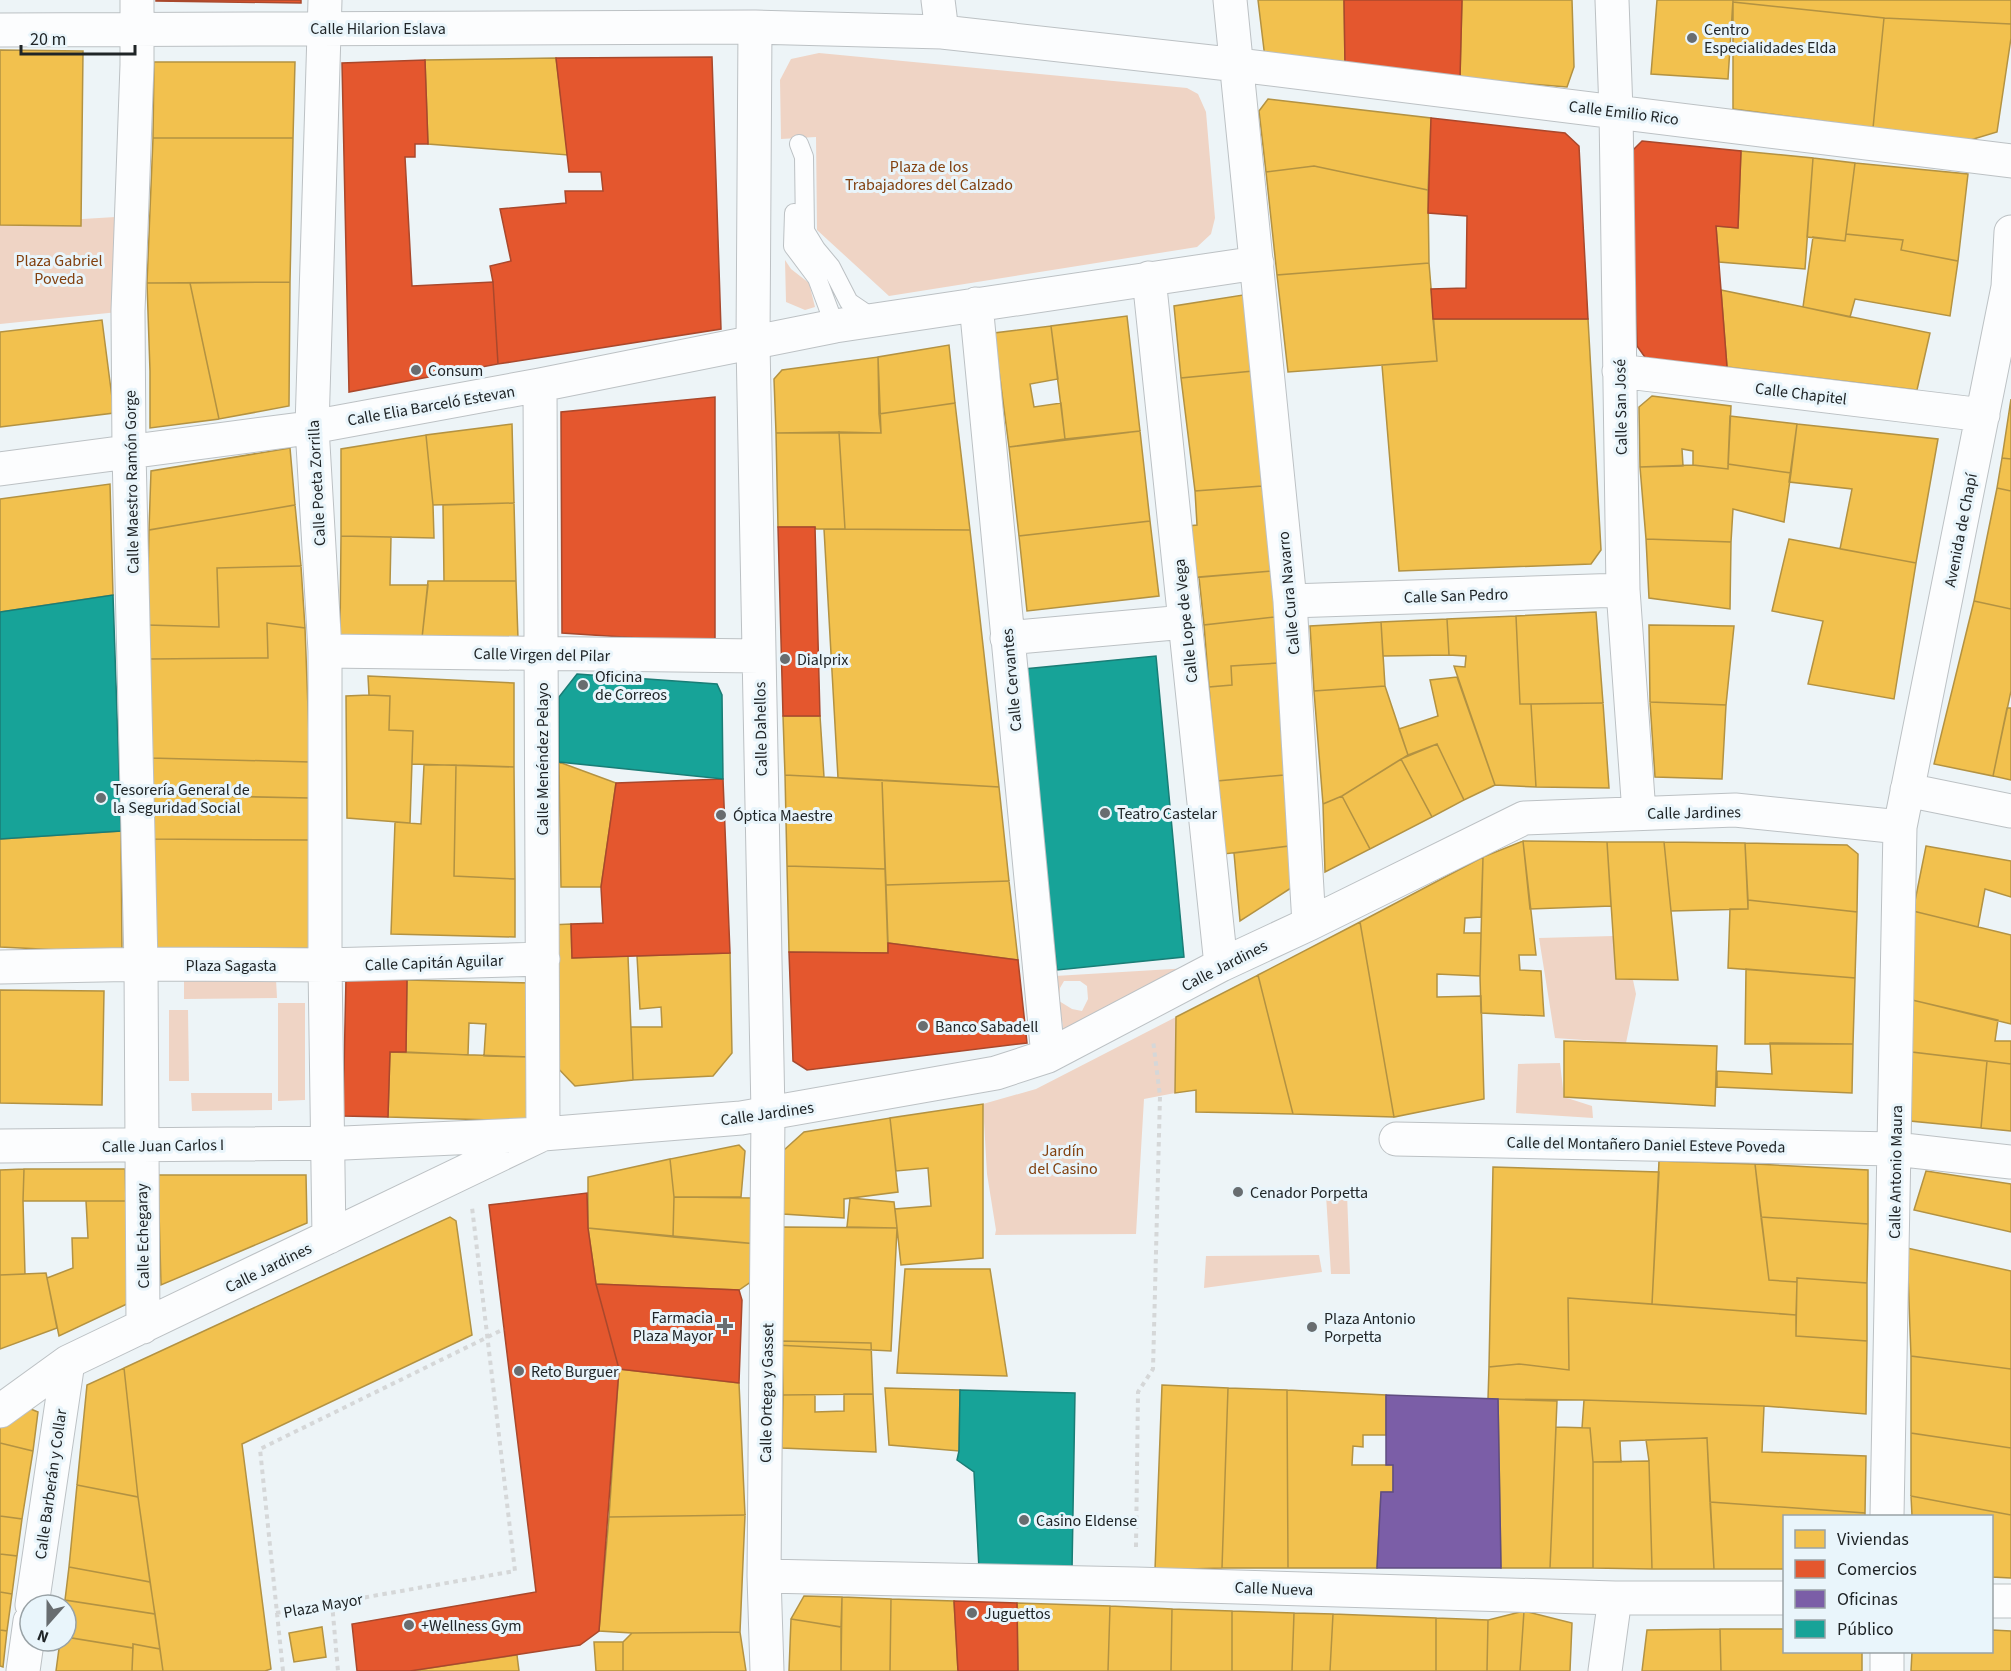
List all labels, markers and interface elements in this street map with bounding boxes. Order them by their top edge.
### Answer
scale bar [21,18,135,56]
street label: Calle Hilarion Eslava [310,18,446,40]
place label: Centro Especialidades Elda [1704,19,1836,59]
text: 20 m [30,27,66,52]
marker: Centro Especialidades Elda [1685,31,1699,45]
street label: Calle Emilio Rico [1568,95,1680,131]
park label: Plaza de los Trabajadores del Calzado [845,156,1013,196]
park label: Plaza Gabriel Poveda [15,250,103,290]
street label: Calle San José [1609,359,1633,455]
place label: Consum [428,360,483,382]
marker: Consum [409,363,423,377]
street label: Calle Chapitel [1754,377,1848,411]
street label: Calle Elia Barceló Estevan [346,380,517,432]
street label: Calle Maestro Ramón Gorge [119,390,145,574]
street label: Calle Poeta Zorrilla [303,419,331,547]
street label: Avenida de Chapí [1939,470,1983,589]
street label: Calle Cura Navarro [1273,530,1305,656]
street label: Calle Lope de Vega [1169,558,1203,684]
street label: Calle San Pedro [1403,583,1509,609]
street label: Calle Cervantes [997,627,1027,732]
street label: Calle Virgen del Pilar [474,643,611,667]
place label: Dialprix [797,649,848,671]
marker: Dialprix [778,652,792,666]
place label: Oficina de Correos [595,666,667,706]
marker: Oficina de Correos [576,678,590,692]
street label: Calle Dahellos [749,681,773,776]
street label: Calle Menéndez Pelayo [532,682,554,836]
place label: Tesorería General de la Seguridad Social [113,779,250,819]
marker: Tesorería General de la Seguridad Social [94,791,108,805]
street label: Calle Jardines [1647,801,1741,825]
place label: Teatro Castelar [1117,803,1218,825]
place label: Óptica Maestre [733,805,833,827]
marker: Teatro Castelar [1098,806,1112,820]
marker: Óptica Maestre [714,808,728,822]
street label: Calle Jardines [1178,935,1272,997]
street label: Calle Capitán Aguilar [364,950,504,976]
street label: Plaza Sagasta [186,955,276,977]
place label: Banco Sabadell [935,1016,1038,1038]
marker: Banco Sabadell [916,1019,930,1033]
street label: Calle Jardines [719,1097,815,1131]
street label: Calle Antonio Maura [1884,1105,1908,1239]
street label: Calle del Montañero Daniel Esteve Poveda [1506,1132,1786,1158]
street label: Calle Juan Carlos I [102,1134,224,1158]
park label: Jardín del Casino [1028,1140,1098,1180]
place label: Cenador Porpetta [1250,1182,1368,1204]
street label: Calle Echegaray [131,1183,155,1289]
marker: Cenador Porpetta [1231,1185,1245,1199]
street label: Calle Jardines [221,1237,316,1298]
place label: Farmacia Plaza Mayor [633,1307,713,1347]
place label: Plaza Antonio Porpetta [1324,1308,1416,1348]
marker: Farmacia Plaza Mayor [718,1319,732,1333]
marker: Plaza Antonio Porpetta [1305,1320,1319,1334]
street label: Calle Ortega y Gasset [755,1322,779,1463]
place label: Reto Burguer [531,1361,619,1383]
marker: Reto Burguer [512,1364,526,1378]
street label: Calle Barberán y Collar [30,1407,73,1561]
place label: Casino Eldense [1036,1510,1137,1532]
marker: Casino Eldense [1017,1513,1031,1527]
legend [1783,1515,1993,1653]
text: Viviendas [1837,1527,1909,1552]
text: Comercios [1837,1557,1917,1582]
street label: Calle Nueva [1234,1577,1314,1601]
text: Oficinas [1837,1587,1898,1612]
street label: Plaza Mayor [282,1588,365,1624]
north arrow [18,1593,78,1653]
place label: Juguettos [984,1603,1051,1625]
marker: Juguettos [965,1606,979,1620]
place label: +Wellness Gym [421,1615,522,1637]
text: Público [1837,1617,1894,1642]
marker: +Wellness Gym [402,1618,416,1632]
text: N [34,1624,52,1648]

